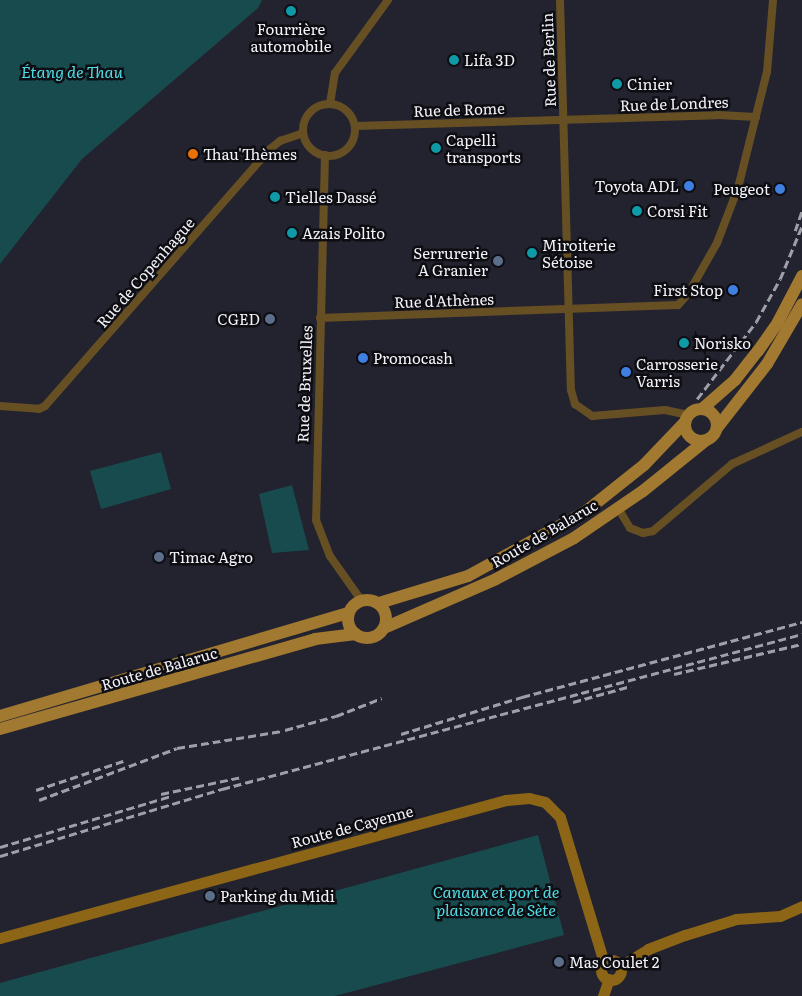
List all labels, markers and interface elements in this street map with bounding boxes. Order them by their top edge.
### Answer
marker: Fourrière automobile [285,5,297,17]
street label: Rue de Berlin [537,12,559,108]
place label: Fourrière automobile [251,19,331,54]
place label: Lifa 3D [464,51,515,69]
marker: Lifa 3D [448,54,460,66]
water label: Étang de Thau [21,61,123,81]
place label: Cinier [627,75,672,93]
marker: Cinier [611,78,623,90]
street label: Rue de Londres [619,92,729,114]
street label: Rue de Rome [413,98,505,120]
place label: Capelli transports [446,130,521,165]
marker: Capelli transports [430,142,442,154]
place label: Thau'Thèmes [203,145,297,163]
marker: Thau'Thèmes [187,148,199,160]
place label: Toyota ADL [595,177,679,195]
marker: Toyota ADL [683,180,695,192]
place label: Peugeot [713,180,770,198]
marker: Peugeot [774,183,786,195]
place label: Tielles Dassé [285,188,376,206]
marker: Tielles Dassé [269,191,281,203]
place label: Corsi Fit [647,202,708,220]
marker: Corsi Fit [631,205,643,217]
street label: Rue de Copenhague [92,213,198,331]
place label: Azais Polito [302,224,385,242]
marker: Azais Polito [286,227,298,239]
place label: Miroiterie Sétoise [542,235,616,270]
place label: Serrurerie A Granier [413,243,488,278]
marker: Miroiterie Sétoise [526,247,538,259]
marker: Serrurerie A Granier [492,255,504,267]
place label: First Stop [653,281,723,299]
marker: First Stop [727,284,739,296]
street label: Rue d'Athènes [394,289,494,311]
place label: CGED [217,310,260,328]
marker: CGED [264,313,276,325]
street label: Rue de Bruxelles [293,325,315,443]
place label: Norisko [694,334,751,352]
marker: Norisko [678,337,690,349]
place label: Promocash [373,349,453,367]
marker: Promocash [357,352,369,364]
place label: Carrosserie Varris [636,354,718,389]
marker: Carrosserie Varris [620,366,632,378]
street label: Route de Balaruc [488,495,600,571]
place label: Timac Agro [169,548,253,566]
marker: Timac Agro [153,551,165,563]
street label: Route de Balaruc [99,643,219,693]
street label: Route de Cayenne [289,801,415,851]
water label: Canaux et port de plaisance de Sète [433,881,559,919]
place label: Parking du Midi [220,887,335,905]
marker: Parking du Midi [204,890,216,902]
place label: Mas Coulet 2 [569,953,659,971]
marker: Mas Coulet 2 [553,956,565,968]

